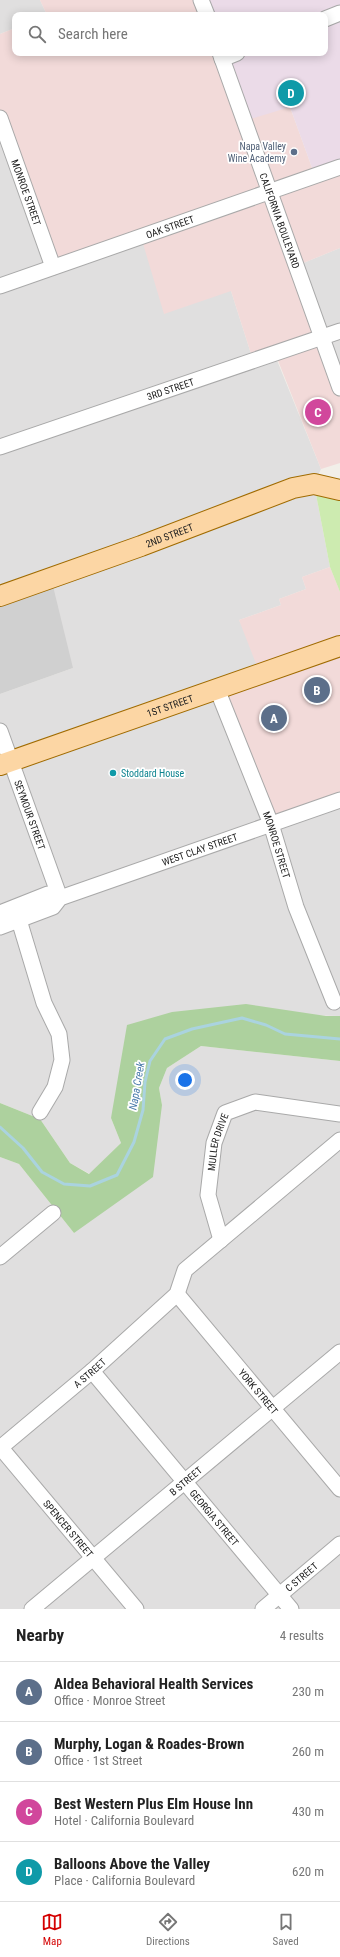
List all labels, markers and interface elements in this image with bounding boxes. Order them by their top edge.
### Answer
search box [12,12,328,56]
icon: search [26,23,48,45]
text: Search here [58,25,128,43]
pin: D [278,78,304,108]
place label: Napa Valley Wine Academy [228,141,286,164]
marker: Napa Valley Wine Academy [289,147,299,157]
street label: MONROE STREET [10,158,43,227]
street label: CALIFORNIA BOULEVARD [258,171,302,270]
street label: OAK STREET [144,213,196,240]
street label: 3RD STREET [145,376,195,402]
pin: C [305,397,331,427]
street label: 2ND STREET [144,521,195,549]
pin: B [304,675,330,705]
street label: 1ST STREET [145,692,195,719]
pin: A [261,703,287,733]
marker: Stoddard House [108,768,118,778]
place label: Stoddard House [121,768,185,779]
street label: SEYMOUR STREET [13,778,48,851]
street label: MONROE STREET [261,810,293,879]
street label: WEST CLAY STREET [160,831,239,867]
water label: Napa Creek [126,1061,148,1111]
your location [175,1070,195,1090]
street label: MULLER DRIVE [205,1111,230,1171]
street label: A STREET [71,1356,108,1390]
street label: YORK STREET [237,1367,280,1416]
street label: B STREET [167,1464,204,1498]
street label: GEORGIA STREET [188,1487,241,1548]
street label: SPENCER STREET [41,1498,96,1559]
street label: C STREET [283,1560,320,1594]
text: Nearby [16,1625,64,1645]
text: 4 results [280,1628,324,1643]
text: Aldea Behavioral Health Services [54,1675,253,1693]
text: A [25,1684,33,1699]
text: 230 m [292,1684,324,1699]
text: Office · Monroe Street [54,1693,165,1708]
text: Murphy, Logan & Roades-Brown [54,1735,245,1753]
text: B [25,1744,33,1759]
text: 260 m [292,1744,324,1759]
text: Office · 1st Street [54,1753,142,1768]
text: Best Western Plus Elm House Inn [54,1795,253,1813]
text: C [25,1804,33,1819]
text: 430 m [292,1804,324,1819]
text: Hotel · California Boulevard [54,1813,194,1828]
text: Balloons Above the Valley [54,1855,210,1873]
text: D [25,1864,33,1879]
text: 620 m [292,1864,324,1879]
text: Place · California Boulevard [54,1873,195,1888]
tab: Map [41,1911,63,1948]
tab: Directions [146,1911,190,1948]
tab: Saved [273,1911,299,1948]

